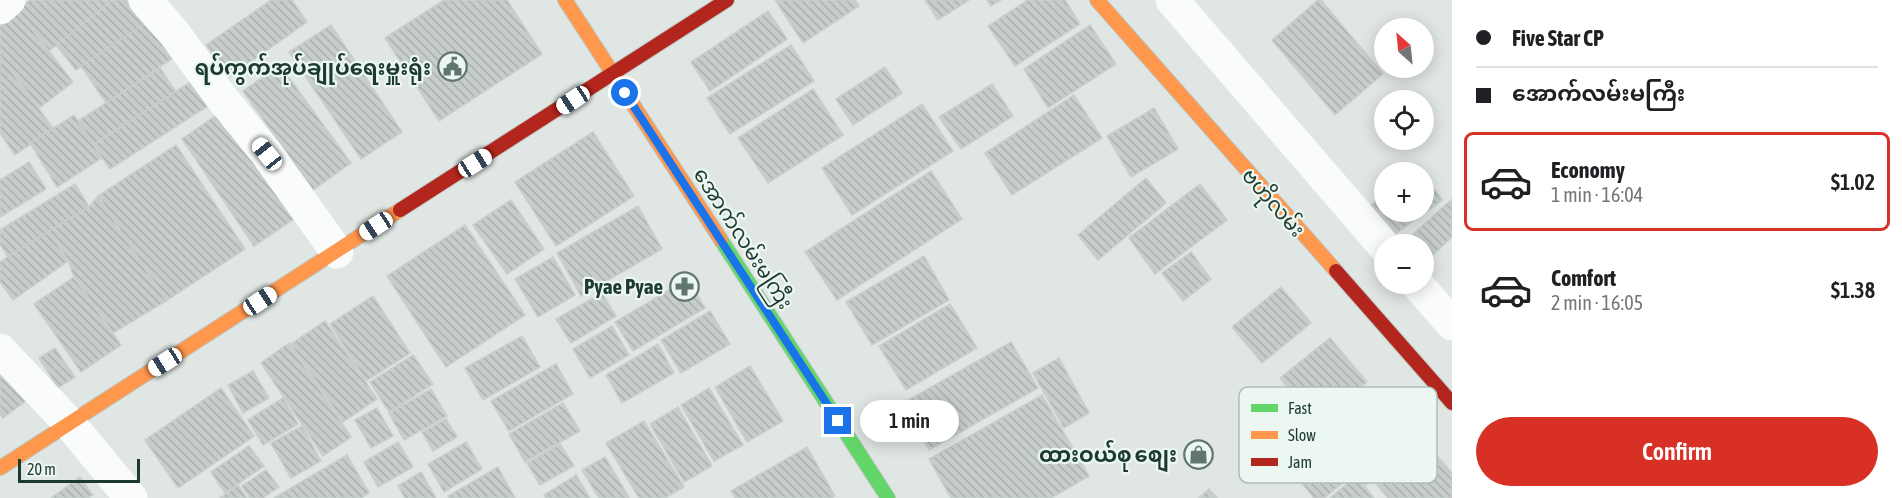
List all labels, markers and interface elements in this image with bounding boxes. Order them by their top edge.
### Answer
north arrow [1374,18,1434,78]
map controls [1374,18,1434,294]
text: Five Star CP [1512,25,1604,51]
public building icon: ရပ်ကွက်အုပ်ချုပ်ရေးမှူးရုံး [436,51,468,83]
place label: ရပ်ကွက်အုပ်ချုပ်ရေးမှူးရုံး [195,52,431,86]
route start [611,79,638,106]
text: အောက်လမ်းမကြီး [1512,80,1685,106]
car [553,83,593,117]
button: locate [1374,90,1434,150]
car [249,134,285,174]
car [455,146,495,180]
icon: car [1479,155,1533,209]
text: Economy [1551,157,1625,183]
street label: အောက်လမ်းမကြီး [684,161,801,316]
street label: ဗဟိုလမ်း [1233,161,1313,245]
button: + [1374,162,1434,222]
text: $1.02 [1831,169,1875,195]
text: 1 min · 16:04 [1551,183,1643,206]
car [356,209,396,243]
button: − [1374,234,1434,294]
icon: car [1479,263,1533,317]
text: Comfort [1551,265,1616,291]
pharmacy icon: Pyae Pyae [668,270,700,302]
place label: Pyae Pyae [584,274,663,298]
text: $1.38 [1831,277,1875,303]
car [240,284,280,318]
text: 2 min · 16:05 [1551,291,1643,314]
car [145,345,185,379]
legend [1239,387,1437,483]
text: Fast [1288,399,1312,417]
callout: 1 min [859,400,958,442]
route end [824,407,851,434]
text: 1 min [889,409,930,432]
button: Confirm [1476,417,1878,486]
text: Slow [1288,426,1316,444]
shop icon: ထားဝယ်စု စျေး [1182,438,1214,470]
place label: ထားဝယ်စု စျေး [1039,439,1177,473]
text: Jam [1288,453,1312,471]
scale bar [18,456,140,484]
text: 20 m [27,460,56,478]

